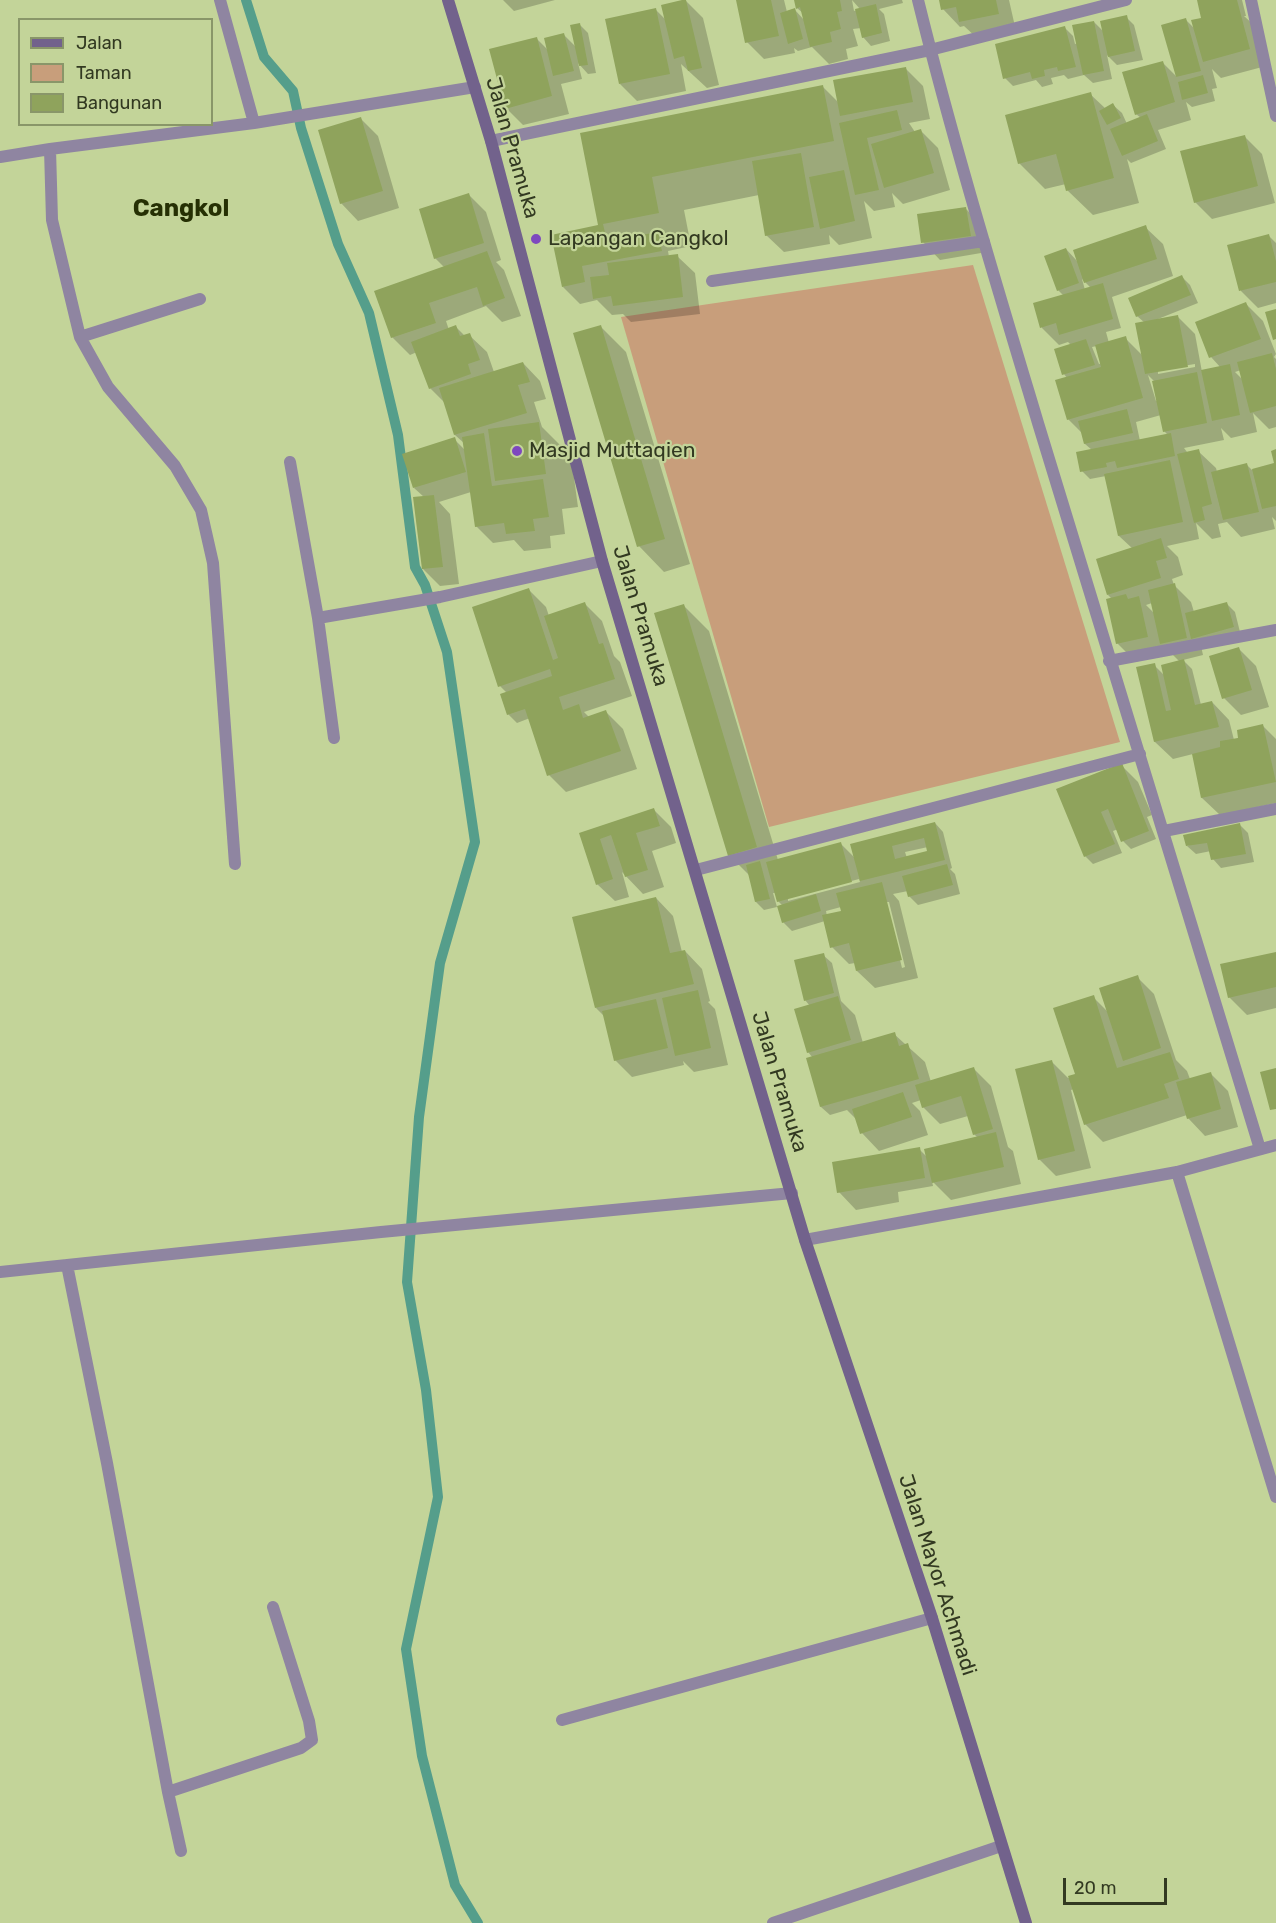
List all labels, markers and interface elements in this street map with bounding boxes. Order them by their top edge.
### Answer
legend [18,18,213,126]
text: Jalan [76,32,123,54]
text: Taman [76,62,132,84]
street label: Jalan Pramuka [480,74,544,222]
text: Bangunan [76,92,162,114]
district label: Cangkol [133,195,229,223]
place label: Lapangan Cangkol [548,226,729,252]
marker: Lapangan Cangkol [529,232,543,246]
place label: Masjid Muttaqien [529,438,695,464]
marker: Masjid Muttaqien [510,444,524,458]
street label: Jalan Pramuka [607,543,673,689]
street label: Jalan Pramuka [746,1009,812,1155]
street label: Jalan Mayor Achmadi [893,1471,981,1679]
scale bar [1066,1866,1170,1904]
text: 20 m [1074,1877,1116,1899]

